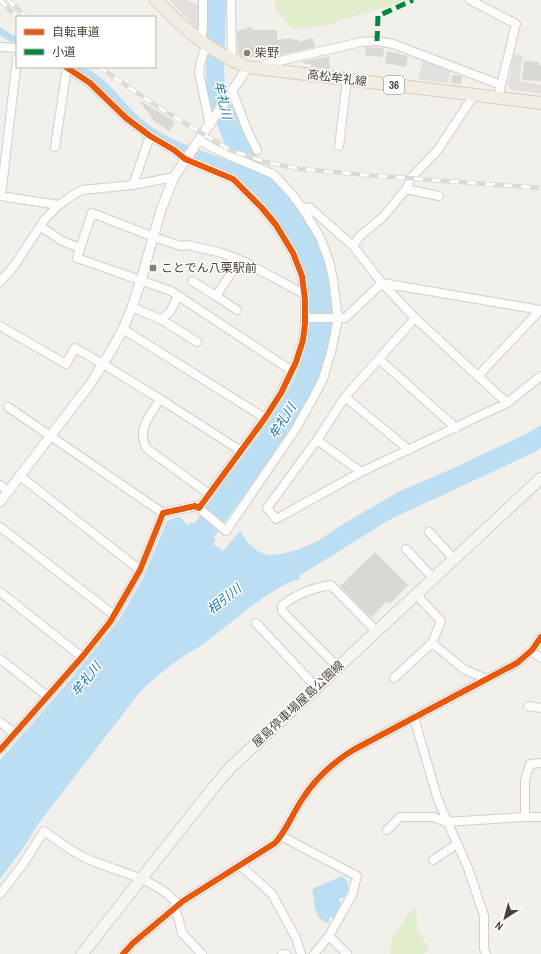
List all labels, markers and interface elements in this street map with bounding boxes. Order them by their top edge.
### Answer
legend [16,16,156,68]
text: 自転車道 [52,24,100,40]
text: 小道 [52,44,76,60]
place label: 柴野 [255,45,279,61]
marker: 柴野 [242,48,252,58]
street label: 高松牟礼線 [306,66,368,90]
road number: 36 [384,76,404,94]
water label: 牟礼川 [210,79,236,123]
place label: ことでん八栗駅前 [161,260,257,276]
marker: ことでん八栗駅前 [148,263,158,273]
water label: 牟礼川 [264,398,301,442]
water label: 相引川 [203,579,246,618]
water label: 牟礼川 [67,657,106,700]
street label: 屋島停車場屋島公園線 [249,657,347,751]
north arrow [485,898,525,938]
text: N [492,919,506,934]

